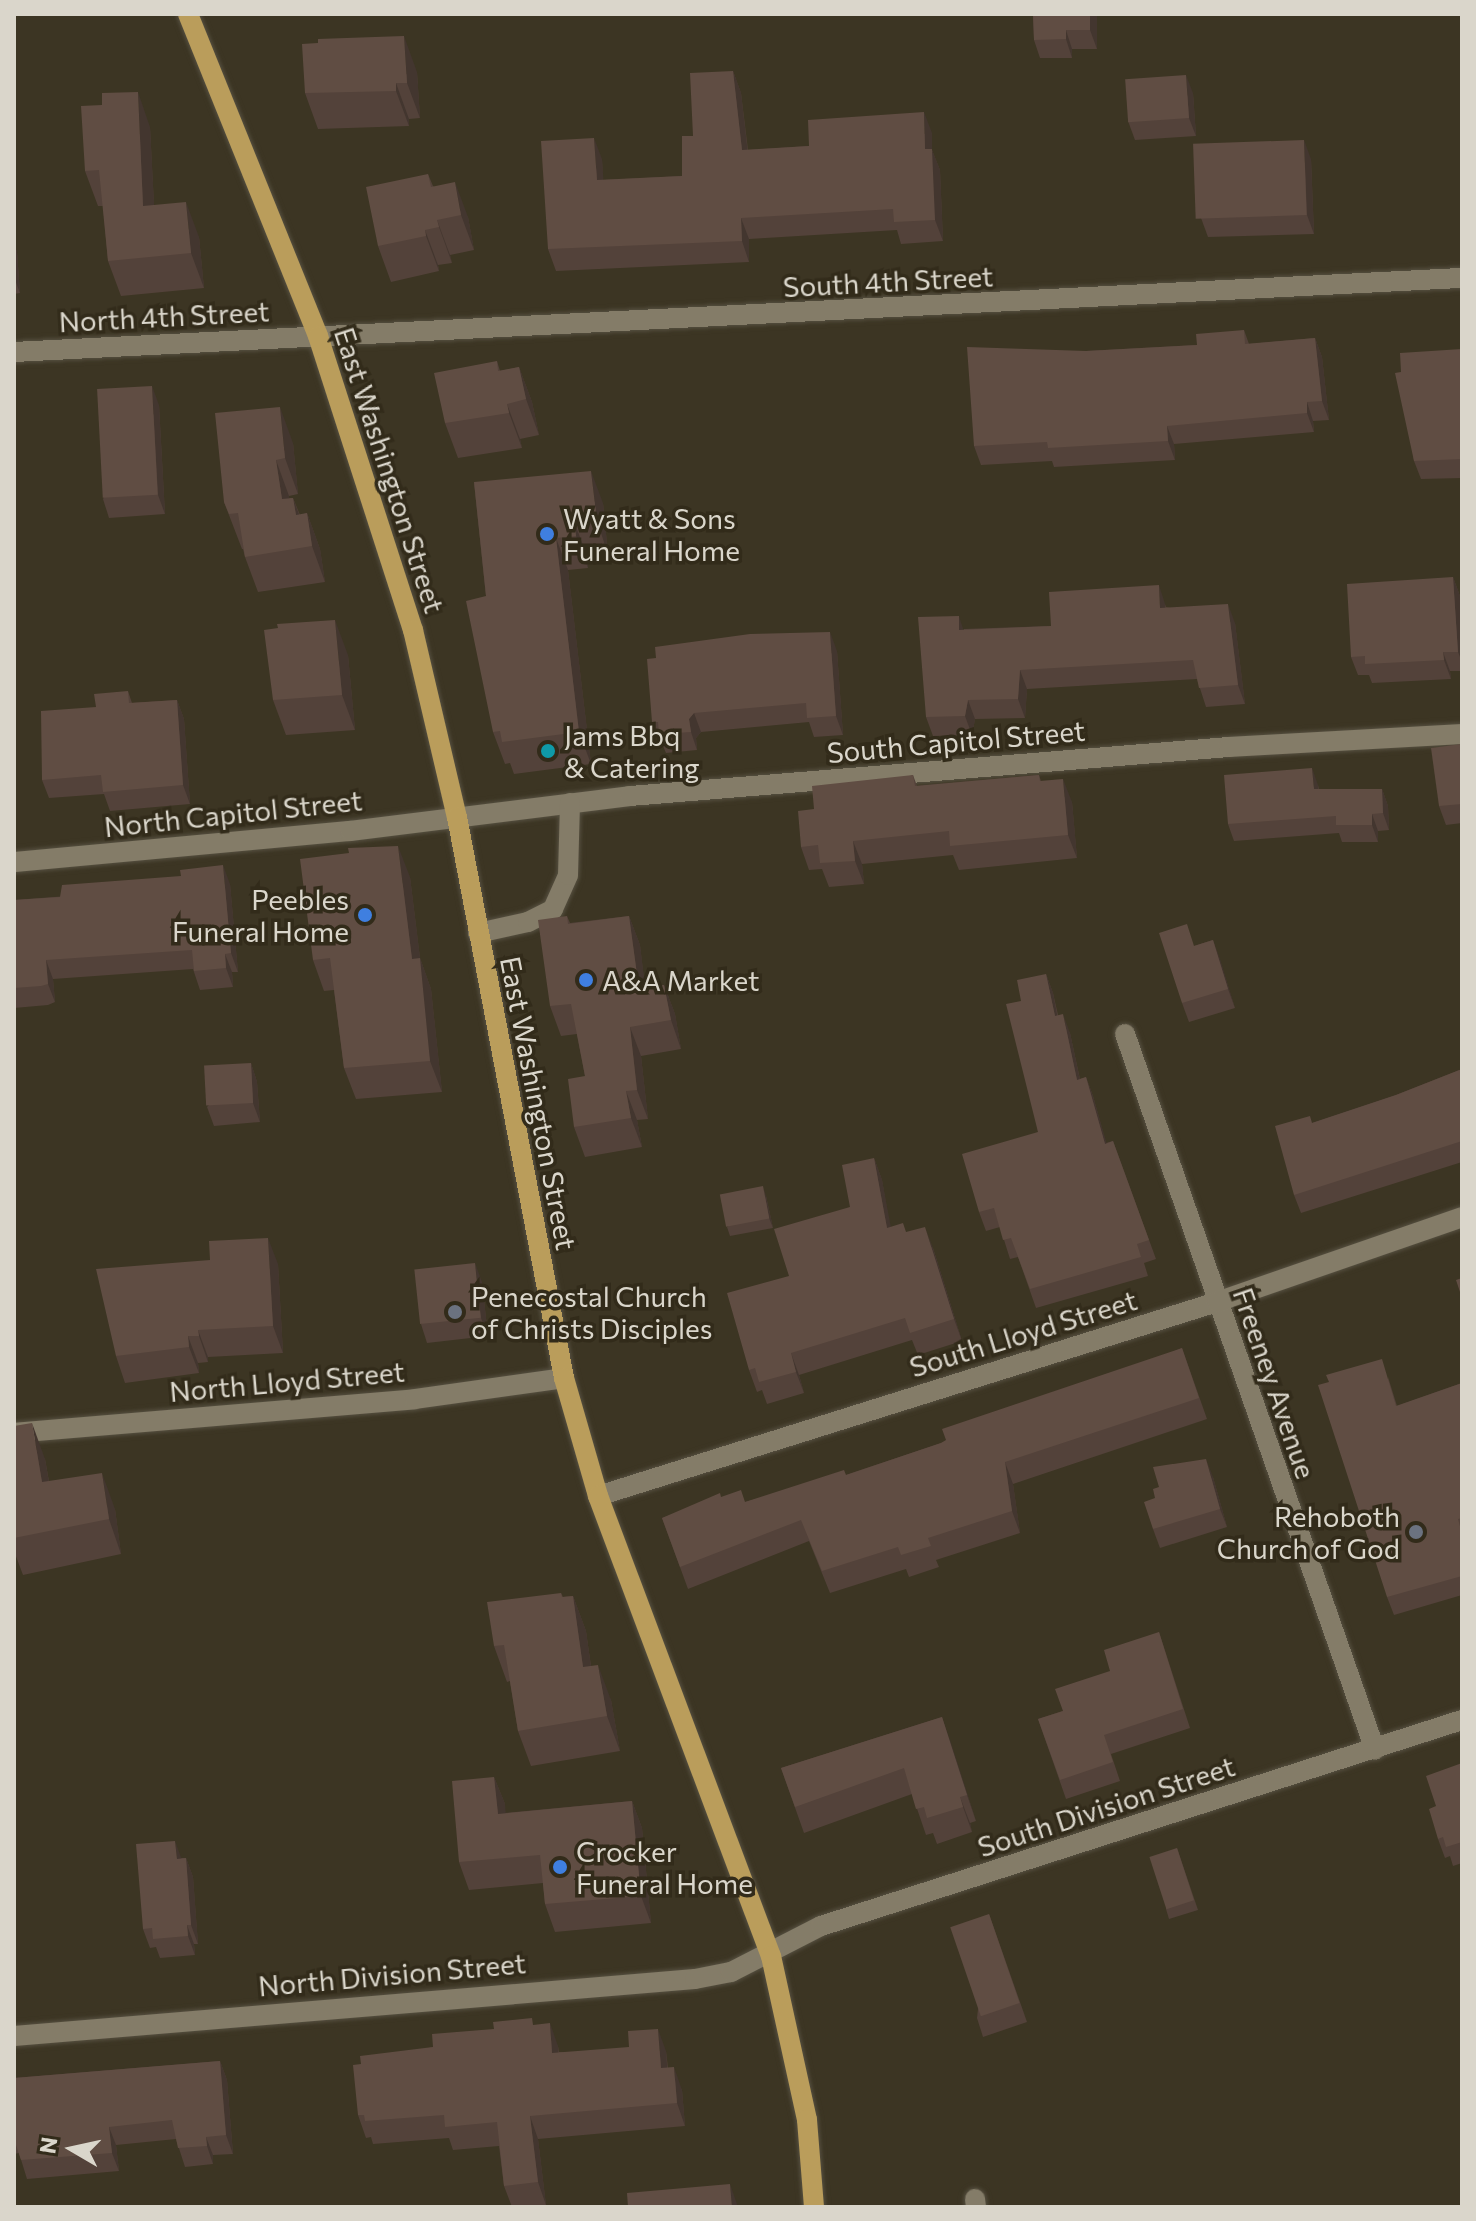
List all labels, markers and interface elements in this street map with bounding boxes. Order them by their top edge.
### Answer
street label: South 4th Street [782,259,994,303]
street label: North 4th Street [58,294,270,338]
street label: East Washington Street [328,323,452,617]
place label: Wyatt & Sons Funeral Home [563,501,740,567]
marker: Wyatt & Sons Funeral Home [538,525,556,543]
street label: South Capitol Street [826,713,1086,769]
place label: Jams Bbq & Catering [564,718,699,784]
marker: Jams Bbq & Catering [539,742,557,760]
street label: North Capitol Street [102,783,364,843]
place label: Peebles Funeral Home [172,882,349,948]
marker: Peebles Funeral Home [356,906,374,924]
street label: East Washington Street [494,953,584,1253]
place label: A&A Market [602,963,759,997]
marker: A&A Market [577,971,595,989]
place label: Penecostal Church of Christs Disciples [471,1279,713,1345]
street label: South Lloyd Street [905,1282,1141,1384]
street label: Freeney Avenue [1227,1283,1323,1483]
marker: Penecostal Church of Christs Disciples [446,1303,464,1321]
street label: North Lloyd Street [168,1354,406,1408]
place label: Rehoboth Church of God [1217,1499,1400,1565]
marker: Rehoboth Church of God [1407,1523,1425,1541]
street label: South Division Street [973,1749,1239,1863]
place label: Crocker Funeral Home [576,1834,753,1900]
marker: Crocker Funeral Home [551,1858,569,1876]
street label: North Division Street [257,1946,527,2002]
north arrow [32,2109,112,2189]
text: N [33,2135,62,2155]

